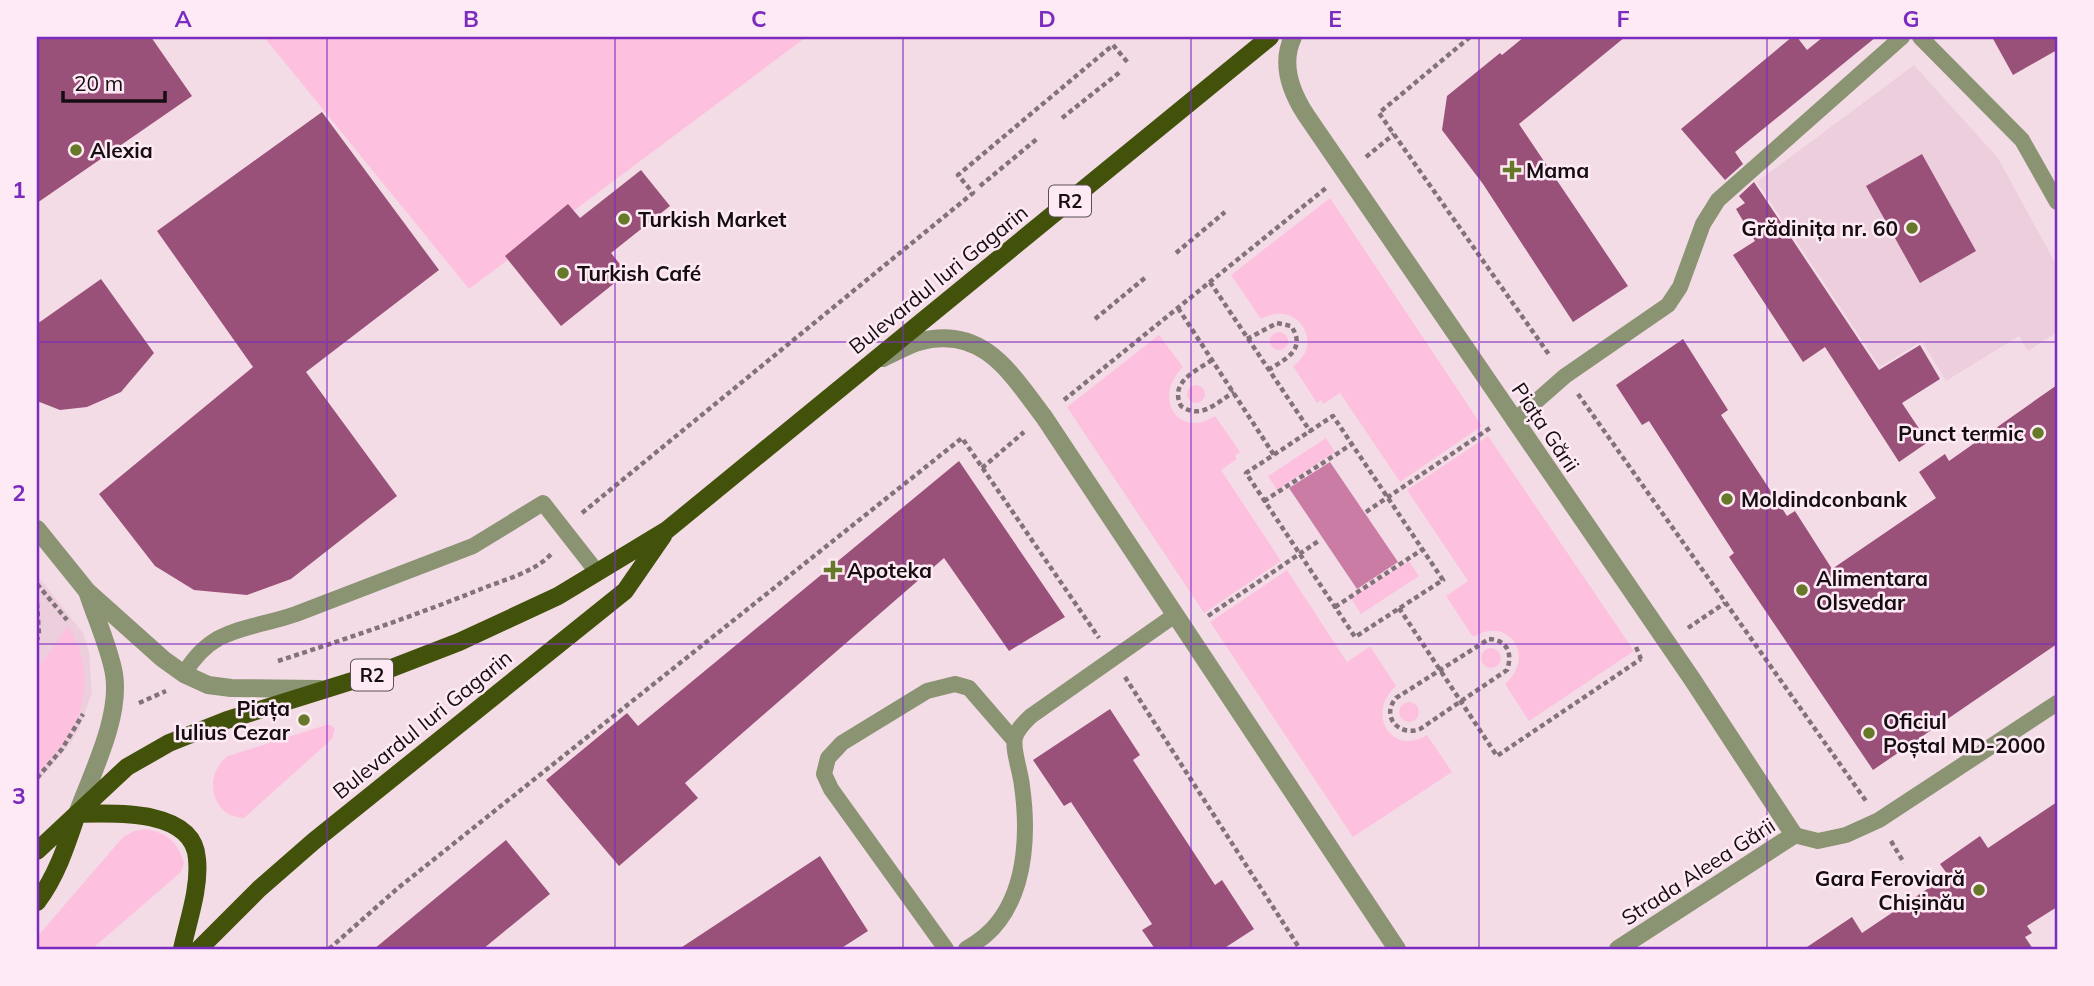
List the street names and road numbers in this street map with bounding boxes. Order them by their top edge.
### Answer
road number: R2 [1049,186,1091,216]
street label: Bulevardul Iuri Gagarin [843,199,1033,359]
street label: Piața Gării [1506,377,1585,477]
street label: Bulevardul Iuri Gagarin [327,644,517,804]
road number: R2 [351,660,393,690]
street label: Strada Aleea Gării [1616,812,1780,930]

